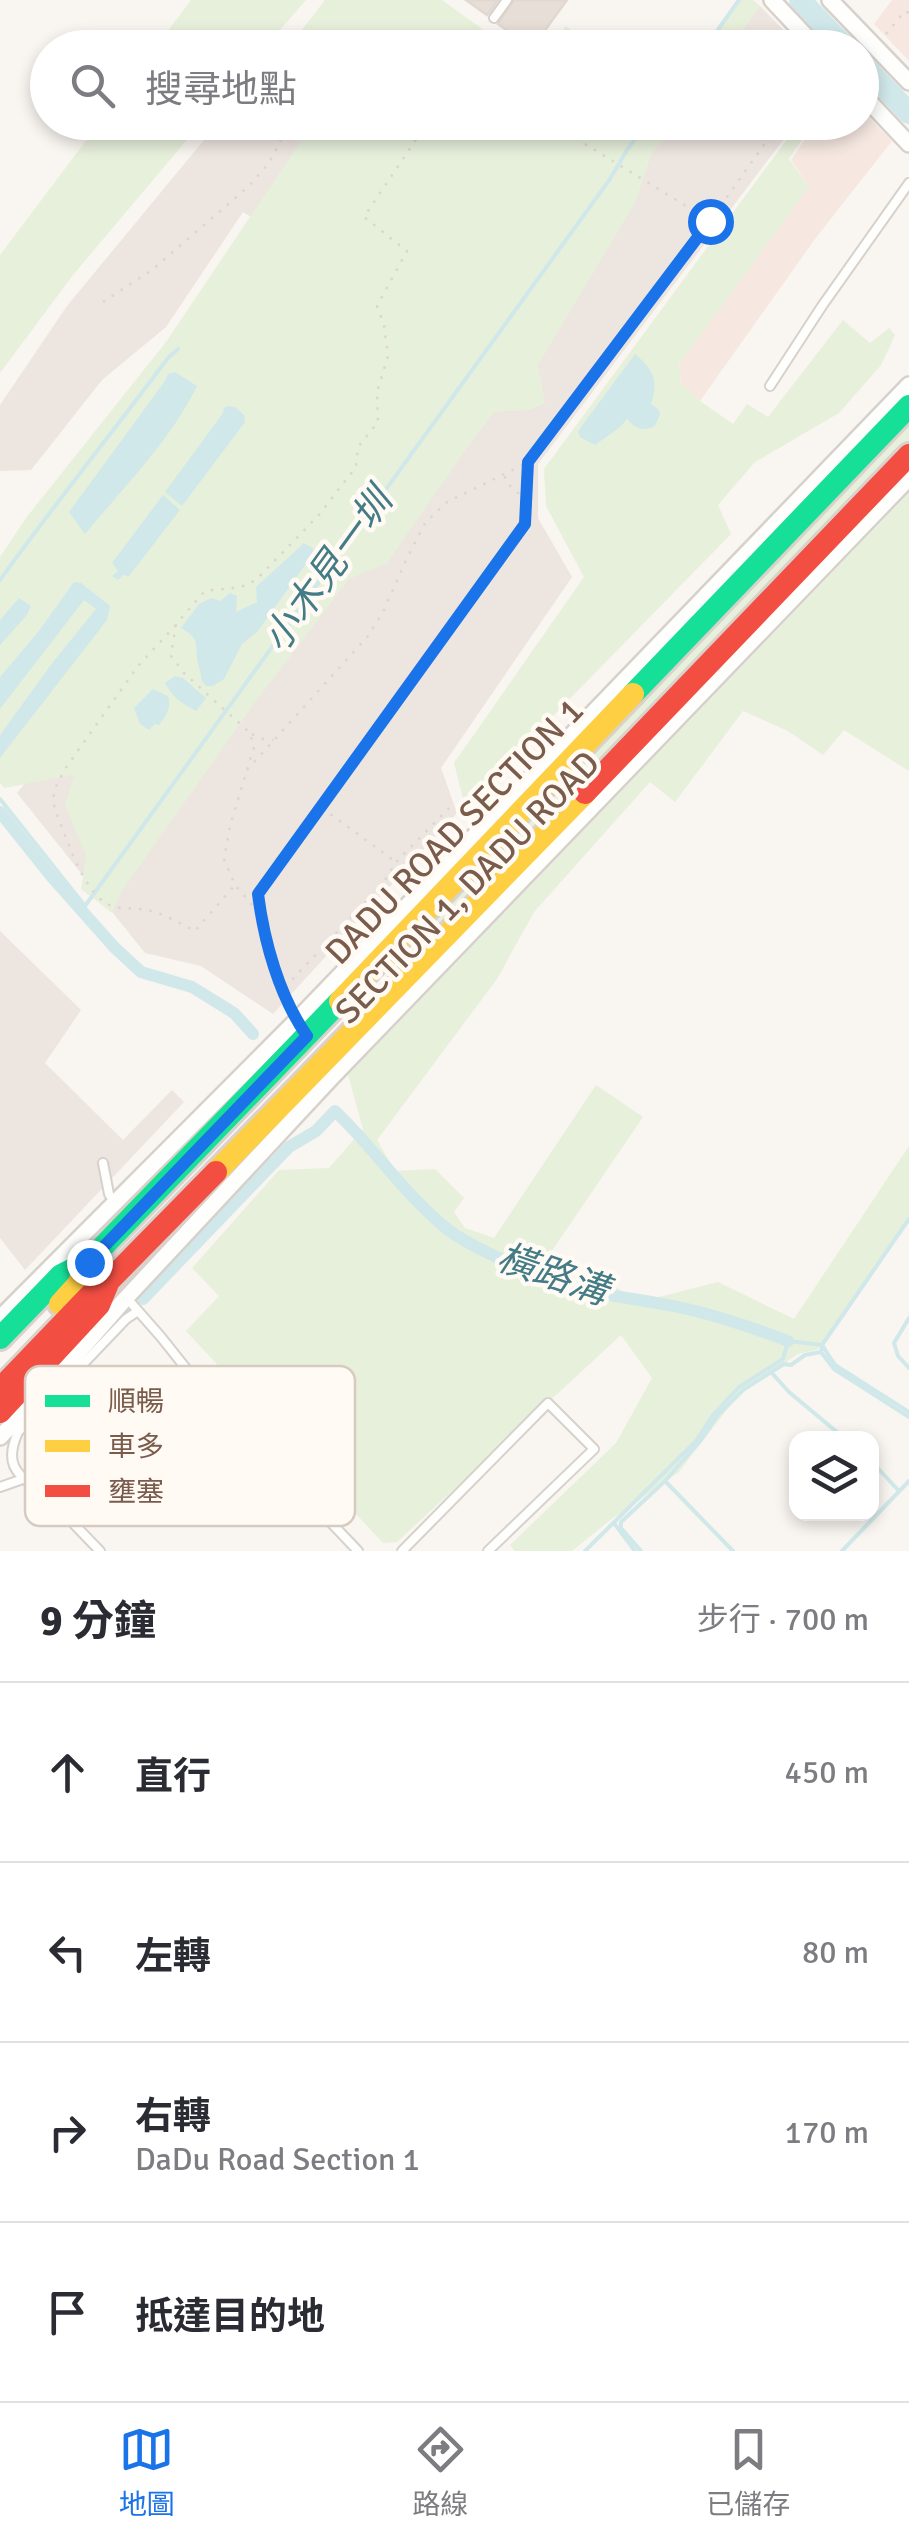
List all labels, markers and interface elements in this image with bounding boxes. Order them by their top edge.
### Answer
search box [30,30,879,140]
icon: search [65,58,120,113]
text: 搜尋地點 [145,66,297,113]
route start [688,199,734,245]
water label: 小木見一圳 [253,476,405,661]
street label: DADU ROAD SECTION 1 [316,689,593,973]
street label: SECTION 1, DADU ROAD [326,742,609,1033]
water label: 橫路溝 [491,1234,619,1317]
route end [67,1240,113,1286]
legend [25,1366,355,1526]
text: 順暢 [108,1385,164,1419]
text: 車多 [108,1430,164,1464]
map controls [789,1431,879,1521]
button: layers [789,1431,879,1521]
text: 壅塞 [108,1475,164,1509]
text: 9 分鐘 [40,1596,156,1647]
text: 步行 · 700 m [697,1600,869,1639]
icon: ahead [40,1745,95,1800]
text: 直行 [135,1753,211,1800]
text: 450 m [785,1753,869,1792]
icon: left [40,1925,95,1980]
text: 左轉 [135,1933,211,1980]
text: 80 m [802,1933,869,1972]
text: 右轉 [135,2093,211,2140]
icon: right [40,2105,95,2160]
text: 170 m [785,2113,869,2152]
text: DaDu Road Section 1 [135,2140,420,2179]
icon: arrive [40,2285,95,2340]
text: 抵達目的地 [135,2293,325,2340]
tab: 地圖 [119,2422,175,2522]
tab: 路線 [412,2422,468,2522]
tab: 已儲存 [706,2422,790,2522]

